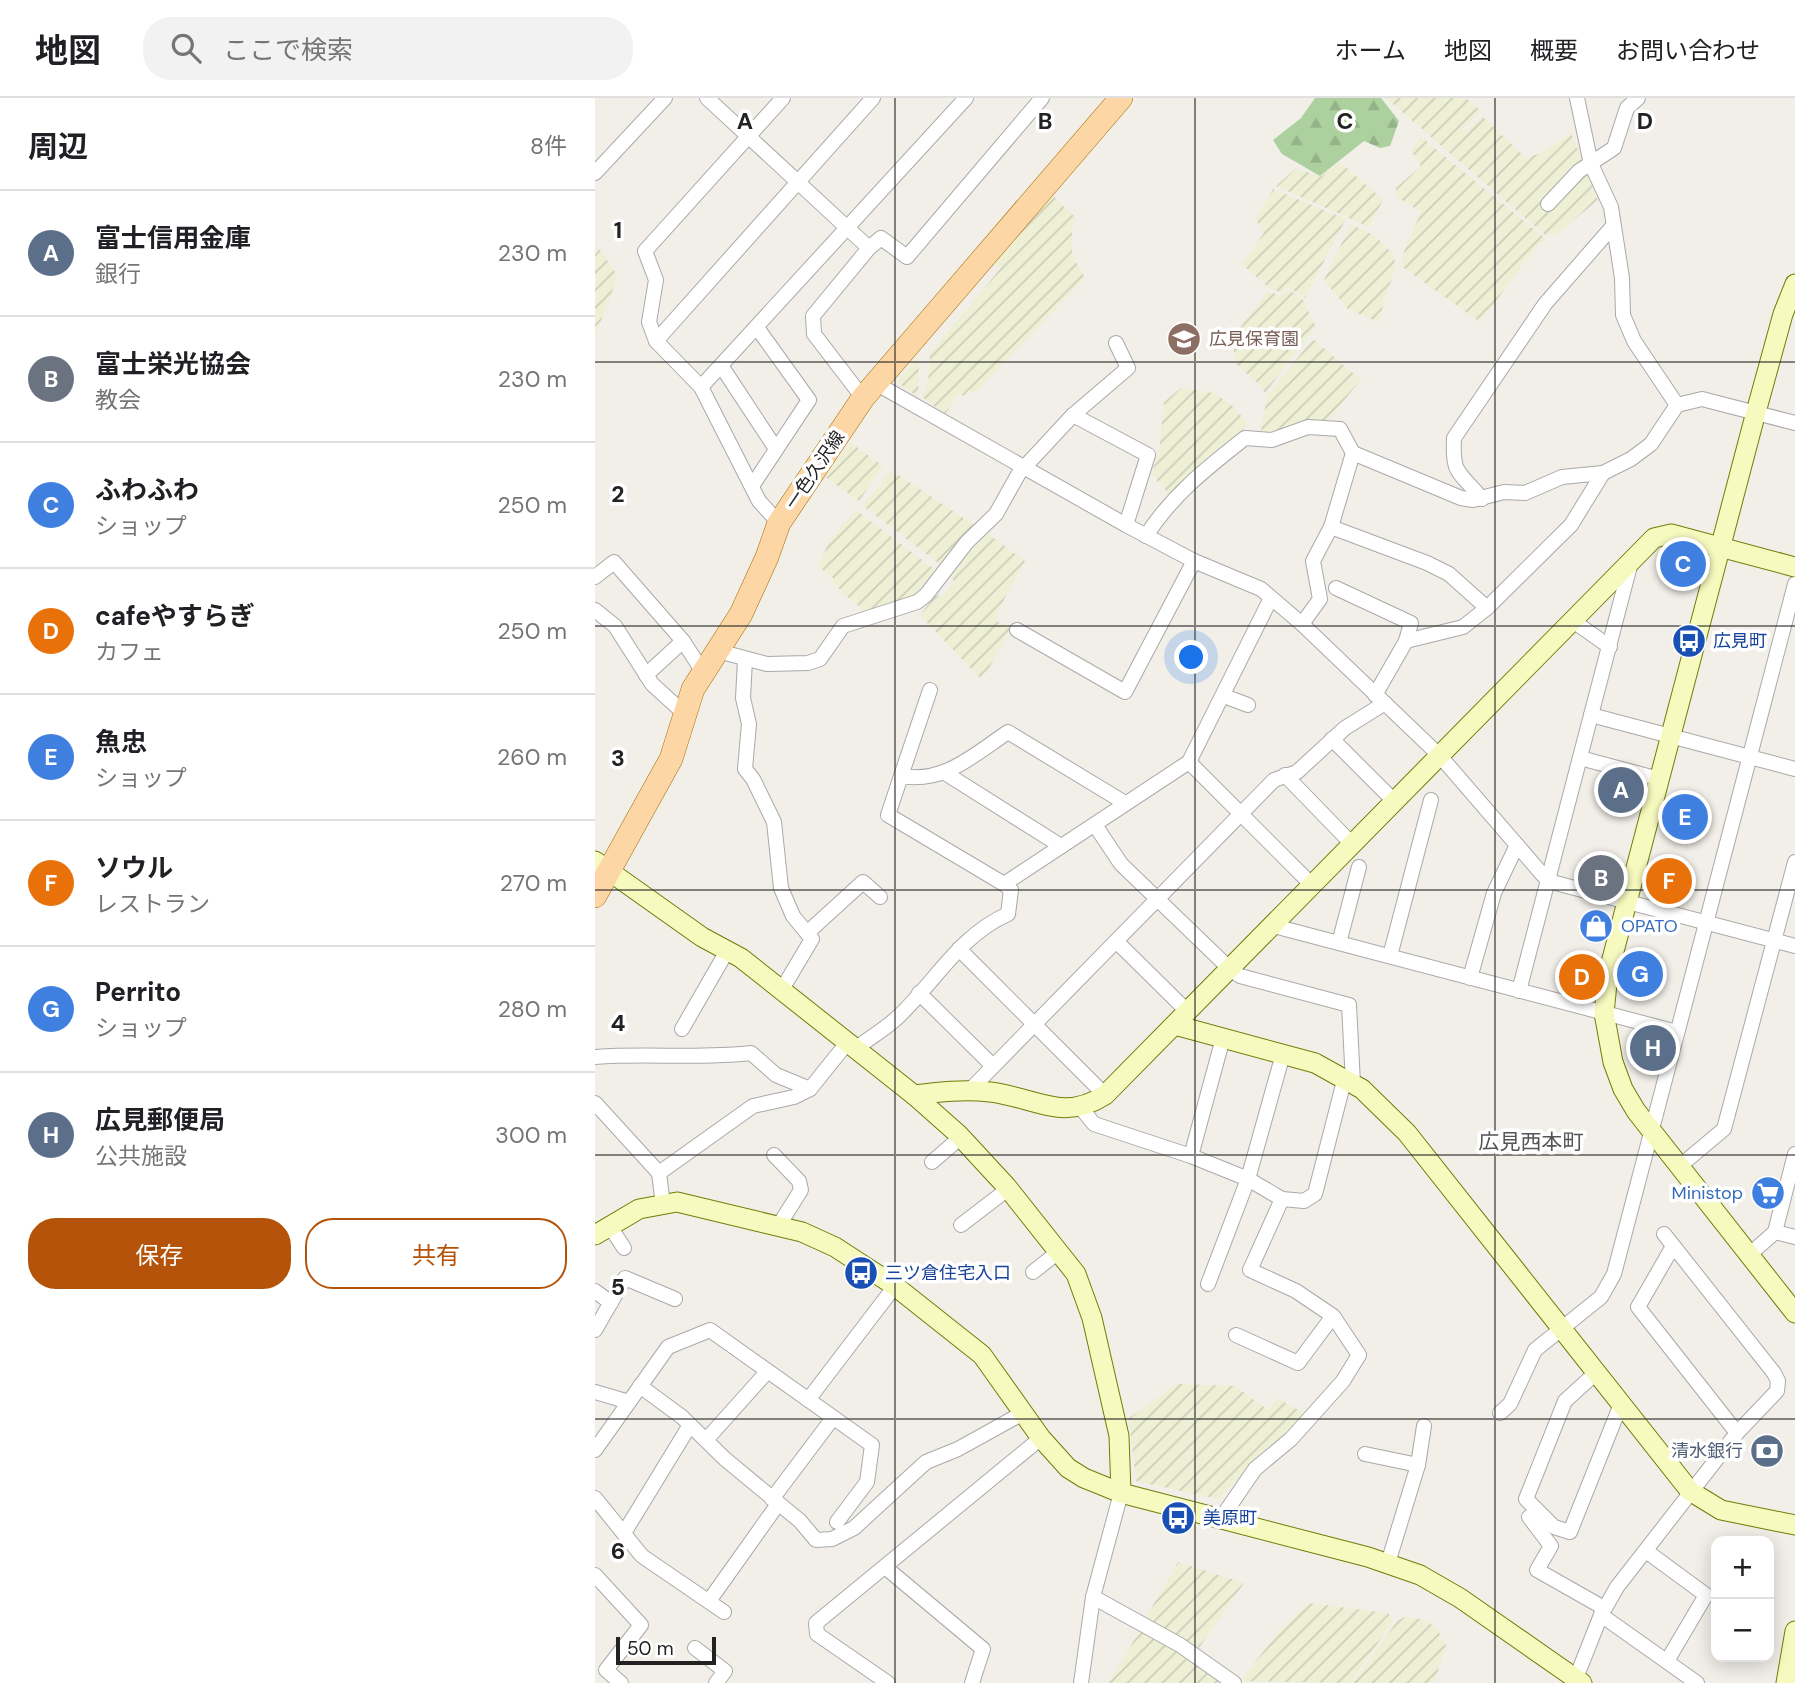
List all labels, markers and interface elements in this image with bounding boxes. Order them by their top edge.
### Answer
search box [143,17,633,80]
text: 地図 [35,29,101,72]
icon: search [167,29,205,67]
text: ここで検索 [223,33,353,67]
text: ホーム [1335,35,1406,66]
text: 地図 [1444,35,1492,66]
text: 概要 [1530,35,1578,66]
text: お問い合わせ [1616,35,1760,66]
text: A [737,106,753,136]
text: B [1038,106,1052,136]
text: C [1337,106,1353,136]
text: D [1637,106,1653,136]
text: 周辺 [28,127,88,166]
text: 8件 [530,131,567,161]
text: 1 [614,215,622,245]
text: 富士信用金庫 [95,221,251,255]
text: A [43,238,59,268]
text: 230 m [498,238,567,268]
text: 銀行 [95,259,141,289]
school or university icon: 広見保育園 [1165,320,1203,358]
place label: 広見保育園 [1209,327,1299,351]
text: 富士栄光協会 [95,347,251,381]
text: B [44,364,58,394]
text: 230 m [498,364,567,394]
text: 教会 [95,385,141,415]
street label: 一色久沢線 [780,426,850,514]
text: ふわふわ [95,473,199,507]
text: 2 [611,479,625,509]
text: C [43,490,59,520]
text: 250 m [497,490,567,520]
text: ショップ [95,511,187,541]
pin: C [1660,538,1706,590]
text: cafeやすらぎ [95,599,255,633]
text: D [43,616,59,646]
text: 250 m [497,616,567,646]
bus stop icon: 広見町 [1670,622,1708,660]
place label: 広見町 [1713,629,1767,653]
text: カフェ [95,637,164,667]
your location [1174,640,1208,674]
text: 魚忠 [95,725,147,759]
text: E [44,742,58,772]
text: 260 m [497,742,567,772]
text: 3 [611,743,625,773]
text: ショップ [95,763,187,793]
pin: A [1598,764,1644,816]
pin: E [1662,791,1708,843]
text: ソウル [95,851,173,885]
pin: B [1578,852,1624,904]
pin: F [1646,855,1692,907]
text: F [45,868,57,898]
text: 270 m [500,868,567,898]
text: レストラン [95,889,210,919]
shop icon: OPATO [1577,907,1615,945]
place label: OPATO [1621,914,1678,938]
pin: G [1617,948,1663,1000]
pin: D [1559,951,1605,1003]
text: Perrito [95,975,181,1009]
text: G [42,994,60,1024]
text: 280 m [498,994,567,1024]
text: 4 [611,1008,626,1038]
text: ショップ [95,1013,187,1043]
pin: H [1630,1022,1676,1074]
text: 広見郵便局 [95,1103,225,1137]
text: H [43,1120,59,1150]
text: 300 m [495,1120,567,1150]
district label: 広見西本町 [1479,1128,1584,1156]
text: 公共施設 [95,1141,187,1171]
supermarket icon: Ministop [1749,1174,1787,1212]
place label: Ministop [1672,1181,1743,1205]
button: 保存 [28,1218,291,1289]
button: 共有 [305,1218,567,1289]
bus stop icon: 三ツ倉住宅入口 [842,1254,880,1292]
place label: 三ツ倉住宅入口 [885,1261,1011,1285]
text: 5 [611,1272,625,1302]
bank icon: 清水銀行 [1748,1432,1786,1470]
place label: 清水銀行 [1671,1439,1743,1463]
bus stop icon: 美原町 [1159,1499,1197,1537]
place label: 美原町 [1203,1506,1257,1530]
text: 6 [611,1536,625,1566]
map controls [1711,1536,1774,1662]
button: + [1711,1536,1774,1599]
button: − [1711,1599,1774,1662]
scale bar [616,1634,716,1666]
text: 50 m [627,1636,674,1661]

